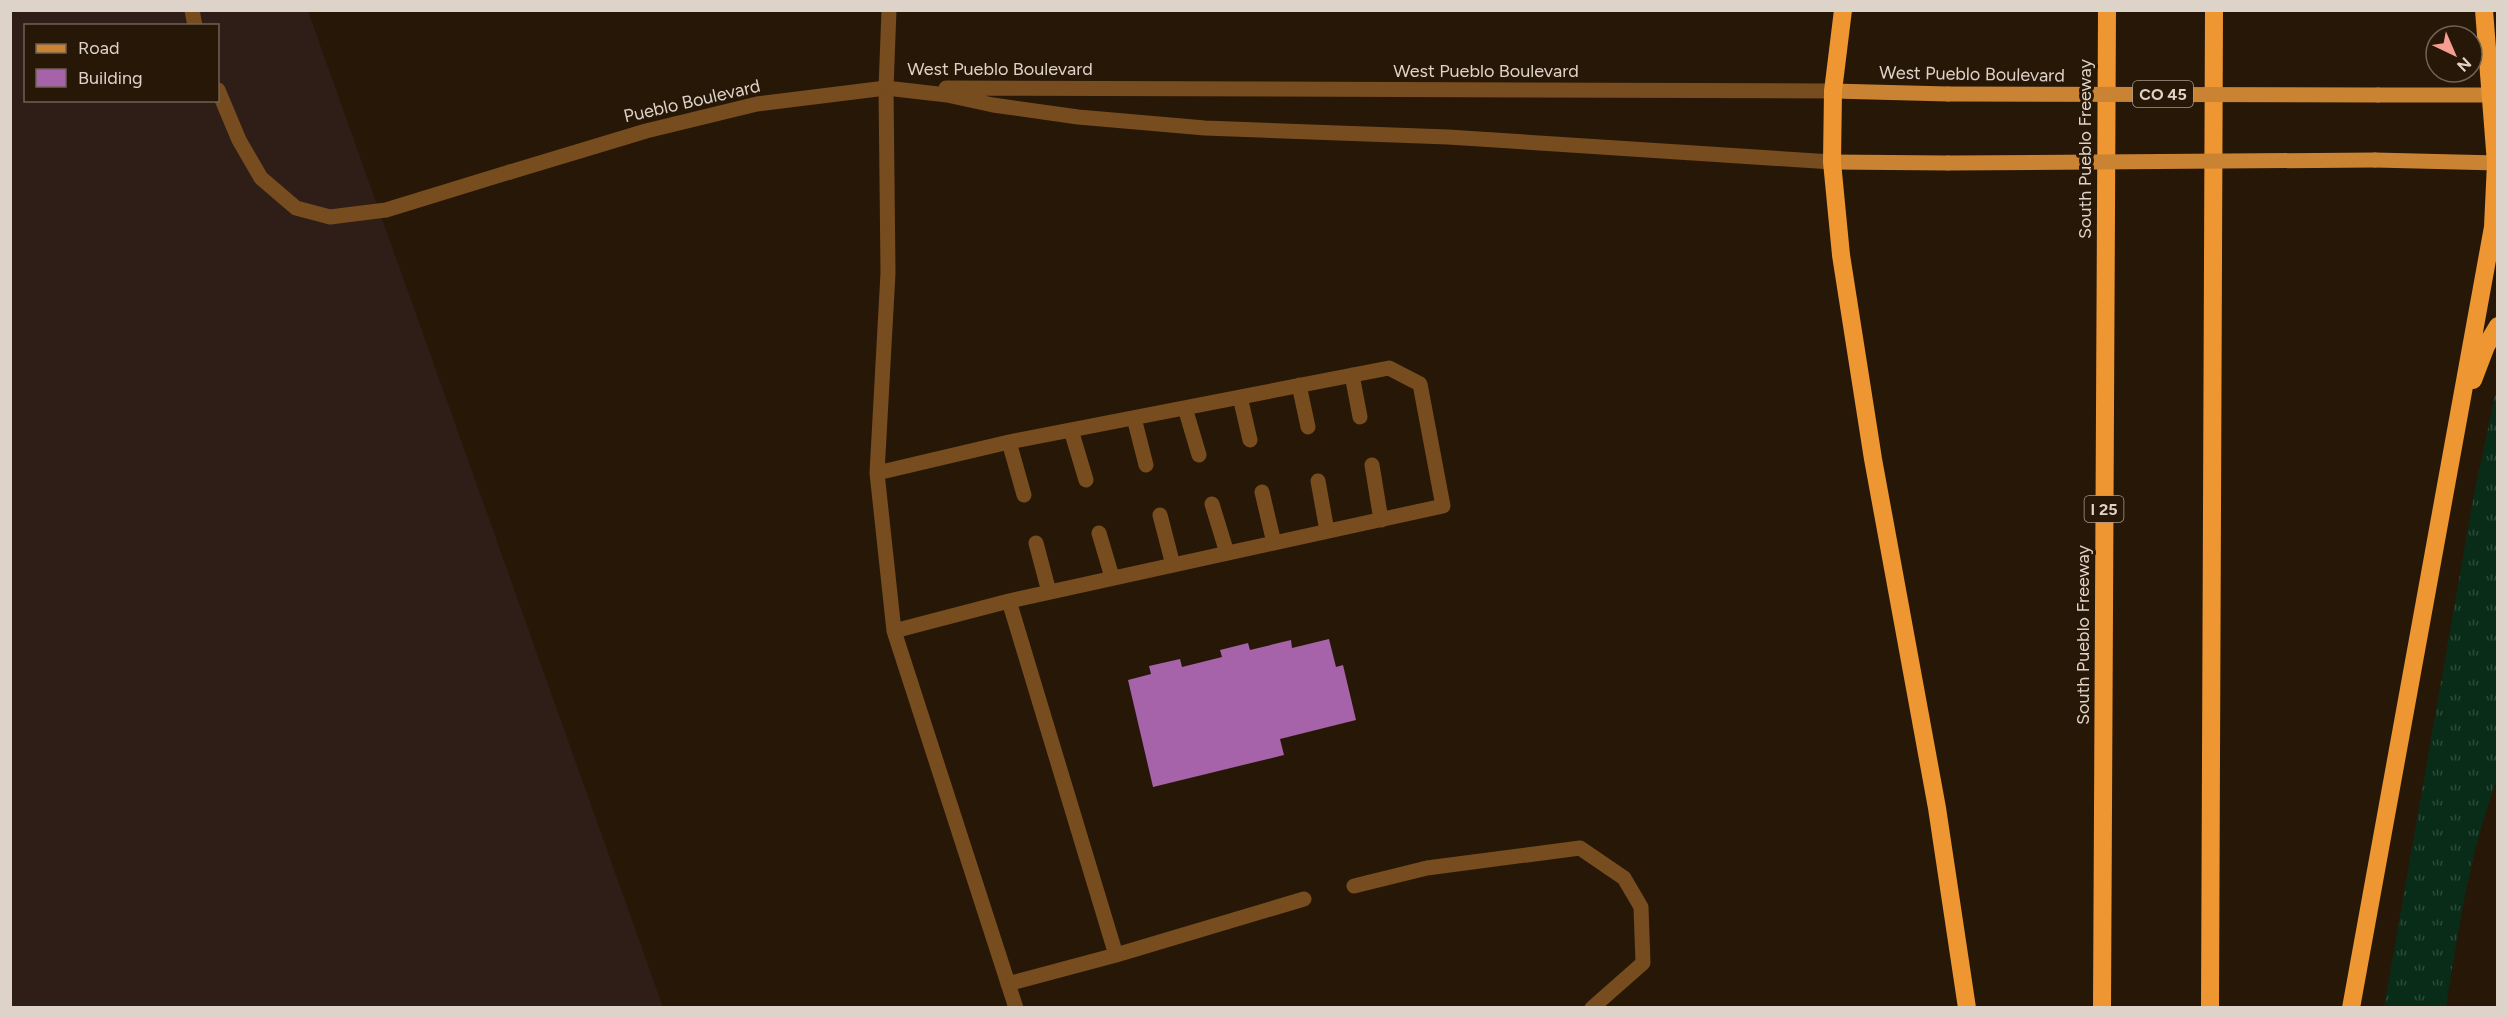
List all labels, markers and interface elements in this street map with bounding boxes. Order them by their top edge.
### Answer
legend [24,24,219,102]
north arrow [2424,24,2484,84]
text: Road [78,37,119,59]
text: N [2453,53,2475,76]
street label: West Pueblo Boulevard [907,58,1093,80]
street label: South Pueblo Freeway [2074,58,2096,239]
street label: West Pueblo Boulevard [1393,60,1579,82]
street label: West Pueblo Boulevard [1879,61,2065,87]
text: Building [78,67,143,89]
street label: Pueblo Boulevard [622,75,762,127]
road number: CO 45 [2133,81,2193,107]
road number: I 25 [2084,496,2124,522]
street label: South Pueblo Freeway [2072,544,2094,725]

